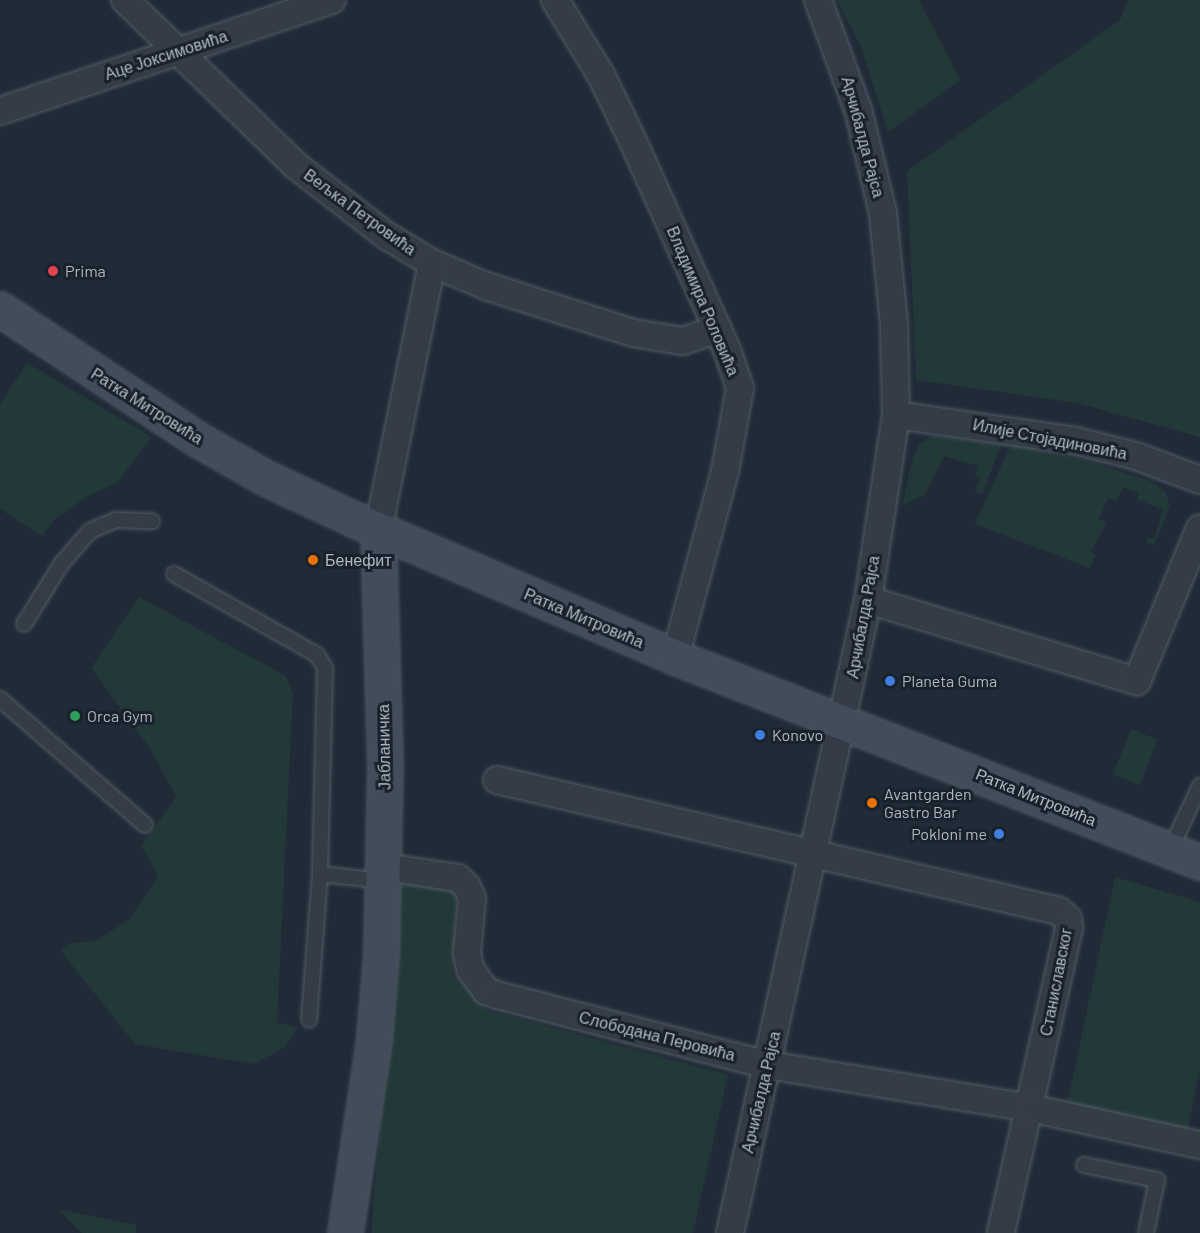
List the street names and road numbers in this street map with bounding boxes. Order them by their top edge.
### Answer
street label: Аце Јоксимовића [102,26,230,84]
street label: Арчибалда Рајса [838,74,888,200]
street label: Вељка Петровића [300,165,420,259]
street label: Владимира Роловића [663,223,743,379]
street label: Ратка Митровића [88,364,206,448]
street label: Илије Стојадиновића [971,415,1129,463]
street label: Арчибалда Рајса [843,554,883,680]
street label: Ратка Митровића [521,584,647,652]
street label: Јабланичка [374,704,394,790]
street label: Ратка Митровића [973,764,1099,830]
street label: Станиславског [1036,926,1076,1038]
street label: Слободана Перовића [577,1007,737,1065]
street label: Арчибалда Рајса [738,1029,784,1155]

